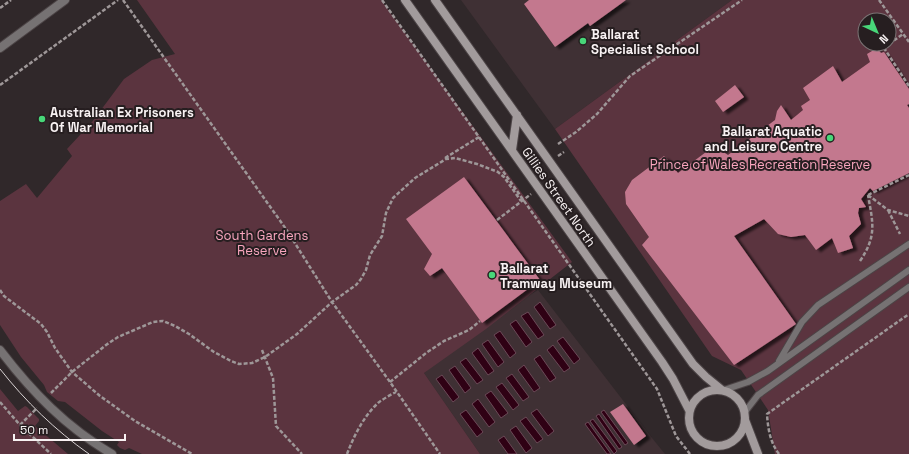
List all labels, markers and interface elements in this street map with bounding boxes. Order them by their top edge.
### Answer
north arrow [857,12,897,52]
place label: Ballarat Specialist School [591,26,699,58]
text: N [876,32,891,47]
marker: Ballarat Specialist School [578,36,588,46]
place label: Australian Ex Prisoners Of War Memorial [50,104,194,136]
marker: Australian Ex Prisoners Of War Memorial [37,114,47,124]
place label: Ballarat Aquatic and Leisure Centre [704,123,822,155]
marker: Ballarat Aquatic and Leisure Centre [825,133,835,143]
street label: Gillies Street North [518,144,600,250]
park label: Prince of Wales Recreation Reserve [650,156,870,173]
park label: South Gardens Reserve [216,227,309,259]
place label: Ballarat Tramway Museum [500,260,612,292]
marker: Ballarat Tramway Museum [487,270,497,280]
scale bar [14,416,125,442]
text: 50 m [20,422,48,438]

